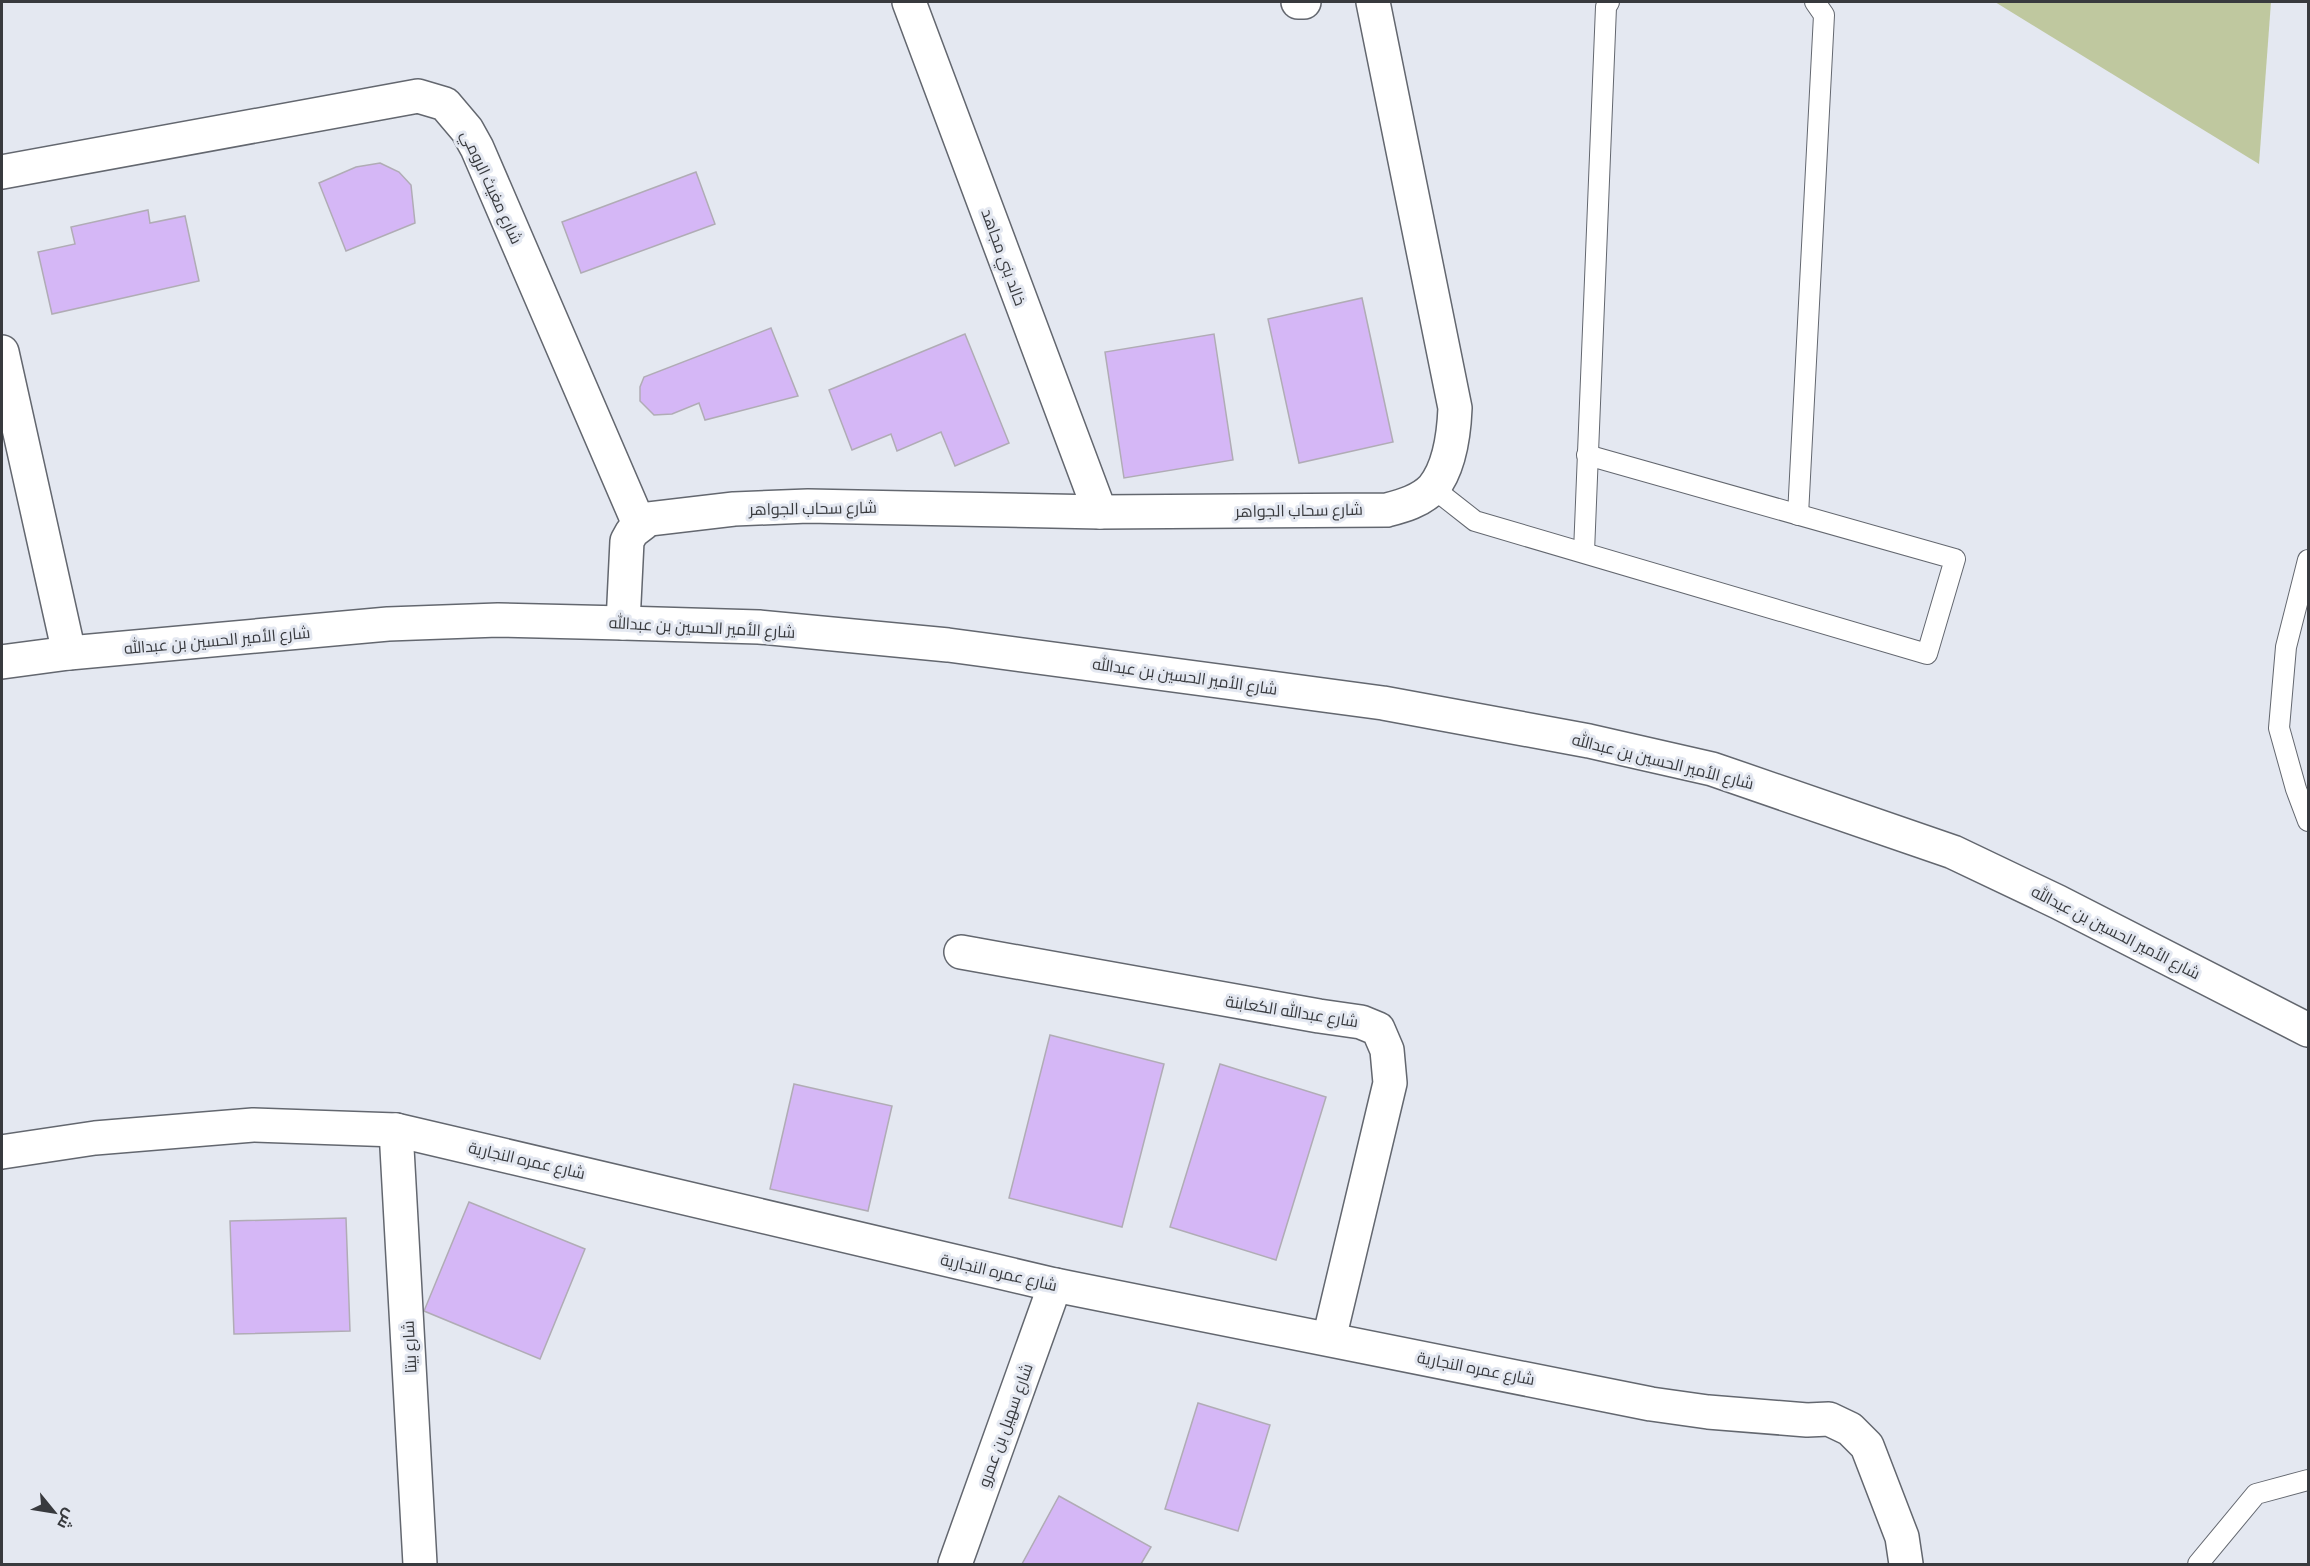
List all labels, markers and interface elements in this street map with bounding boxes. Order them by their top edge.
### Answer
street label: شارع مغيث الرومي [453,126,529,249]
street label: خالد بني مجاهد [973,205,1033,310]
street label: شارع سحاب الجواهر [748,495,877,521]
street label: شارع سحاب الجواهر [1234,497,1363,523]
street label: شارع الأمير الحسين بن عبدالله [608,610,796,644]
street label: شارع الأمير الحسين بن عبدالله [123,620,311,660]
street label: شارع الأمير الحسين بن عبدالله [1091,651,1279,701]
street label: شارع الأمير الحسين بن عبدالله [1569,727,1757,795]
street label: شارع الأمير الحسين بن عبدالله [2027,879,2205,985]
street label: شارع عبدالله الكعابنة [1224,989,1360,1033]
street label: شارع عمره النجارية [466,1135,588,1185]
street label: شارع عمره النجارية [938,1247,1060,1297]
street label: شارع بيتا [396,1320,422,1374]
street label: شارع عمره النجارية [1415,1345,1537,1391]
street label: شارع سهيل بن عمرو [971,1360,1039,1490]
north arrow [24,1482,84,1542]
text: ش [51,1505,83,1534]

